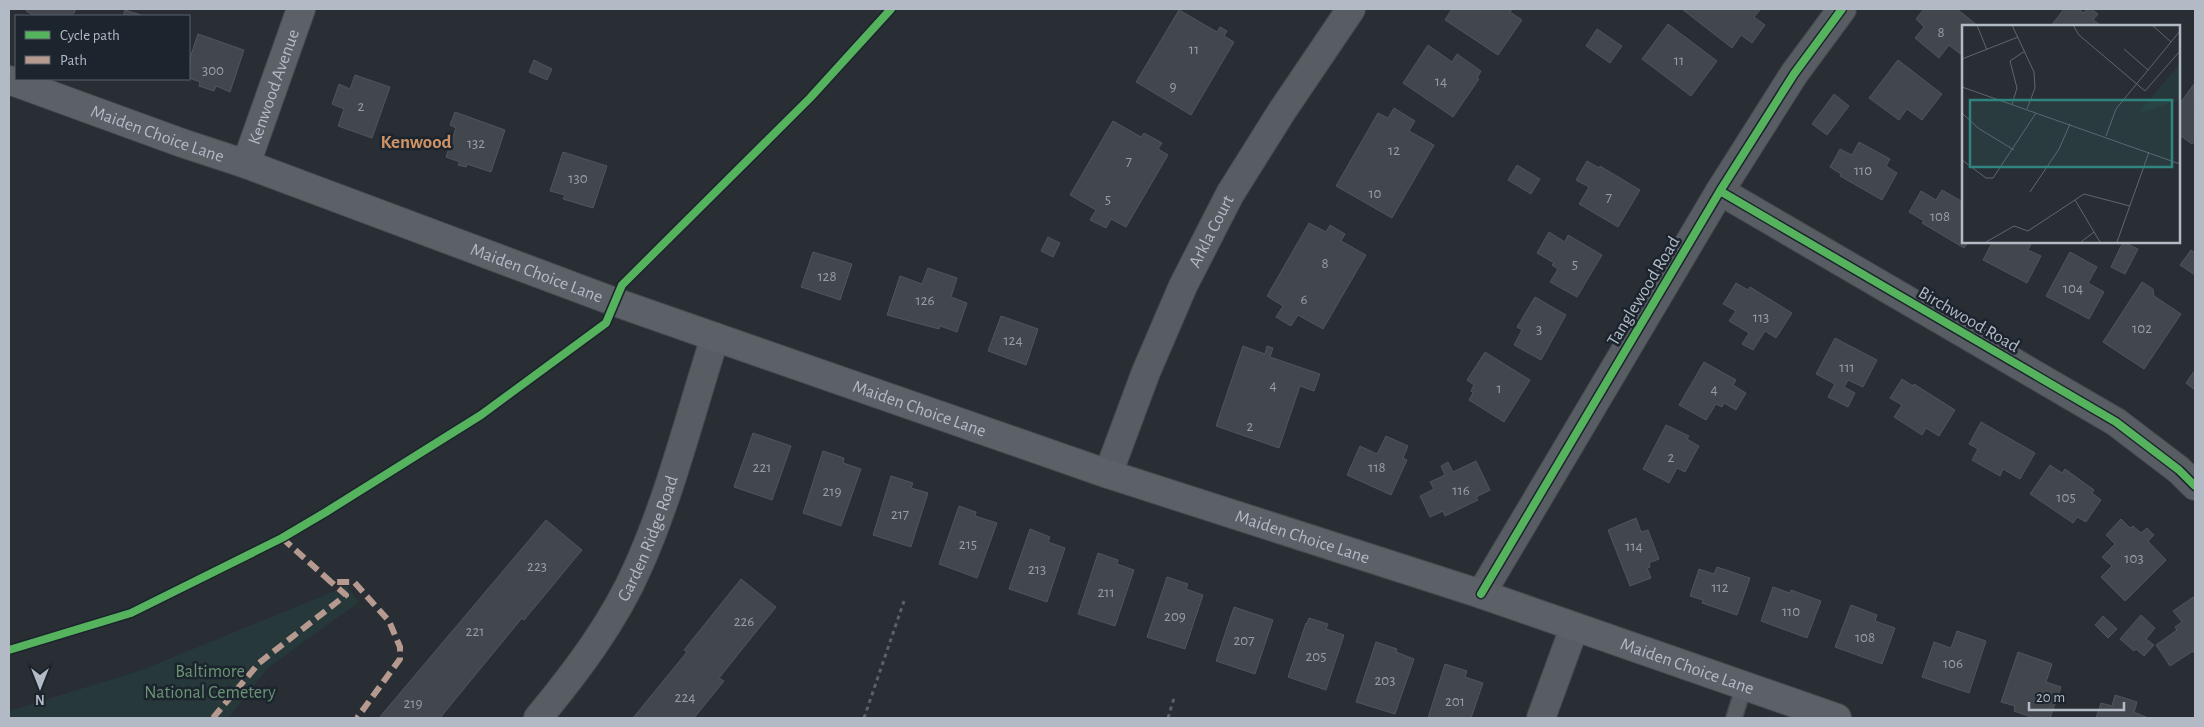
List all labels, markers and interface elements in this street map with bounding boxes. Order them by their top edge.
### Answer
legend [15,15,190,80]
house number: 8 [1937,25,1945,40]
inset map [1962,25,2179,242]
street label: Kenwood Avenue [246,27,303,147]
text: Cycle path [60,28,120,43]
house number: 11 [1189,42,1199,57]
text: Path [60,53,87,68]
house number: 11 [1674,53,1684,68]
house number: 300 [202,63,224,78]
house number: 14 [1435,74,1447,89]
house number: 9 [1169,79,1177,94]
house number: 2 [358,99,365,114]
street label: Maiden Choice Lane [88,103,226,166]
district label: Kenwood [380,133,452,152]
house number: 132 [467,136,485,151]
house number: 12 [1388,143,1400,158]
house number: 7 [1126,154,1132,169]
house number: 110 [1854,163,1872,178]
house number: 130 [568,171,588,186]
house number: 10 [1368,186,1382,201]
house number: 7 [1606,190,1612,205]
house number: 5 [1105,192,1111,207]
street label: Arkla Court [1186,192,1238,271]
house number: 108 [1930,209,1950,224]
street label: Tanglewood Road [1604,234,1684,349]
street label: Maiden Choice Lane [468,241,605,307]
house number: 8 [1321,256,1329,271]
house number: 5 [1572,257,1578,272]
house number: 128 [817,269,837,284]
house number: 104 [2063,281,2083,296]
street label: Birchwood Road [1915,284,2022,356]
house number: 6 [1300,292,1308,307]
house number: 126 [915,293,935,308]
house number: 113 [1753,310,1769,325]
house number: 102 [2132,321,2152,336]
house number: 3 [1536,322,1542,337]
house number: 124 [1003,333,1023,348]
house number: 111 [1839,360,1855,375]
street label: Maiden Choice Lane [850,378,988,441]
house number: 4 [1269,378,1277,393]
house number: 1 [1496,381,1502,396]
house number: 4 [1710,382,1718,397]
house number: 2 [1247,419,1254,434]
house number: 2 [1668,450,1675,465]
house number: 221 [753,460,771,475]
house number: 118 [1368,460,1386,475]
street label: Garden Ridge Road [615,474,682,605]
house number: 116 [1452,483,1470,498]
house number: 219 [822,484,842,499]
house number: 105 [2056,490,2076,505]
house number: 217 [891,507,909,522]
street label: Maiden Choice Lane [1233,508,1372,568]
house number: 215 [959,537,977,552]
house number: 114 [1625,539,1643,554]
house number: 103 [2124,551,2144,566]
house number: 223 [527,559,547,574]
house number: 213 [1028,562,1046,577]
house number: 112 [1711,580,1729,595]
house number: 211 [1097,585,1115,600]
house number: 110 [1782,604,1800,619]
house number: 209 [1164,609,1186,624]
house number: 226 [734,614,754,629]
house number: 221 [466,624,484,639]
house number: 108 [1855,630,1875,645]
house number: 207 [1233,633,1255,648]
street label: Maiden Choice Lane [1618,635,1756,698]
house number: 205 [1305,649,1327,664]
house number: 106 [1943,656,1963,671]
north arrow [15,662,65,712]
park label: Baltimore National Cemetery [144,663,276,702]
house number: 203 [1375,673,1395,688]
scale bar [2029,680,2124,712]
house number: 224 [675,690,695,705]
text: 20 m [2036,690,2065,705]
text: N [35,692,45,706]
house number: 201 [1445,694,1465,709]
house number: 219 [403,696,423,711]

